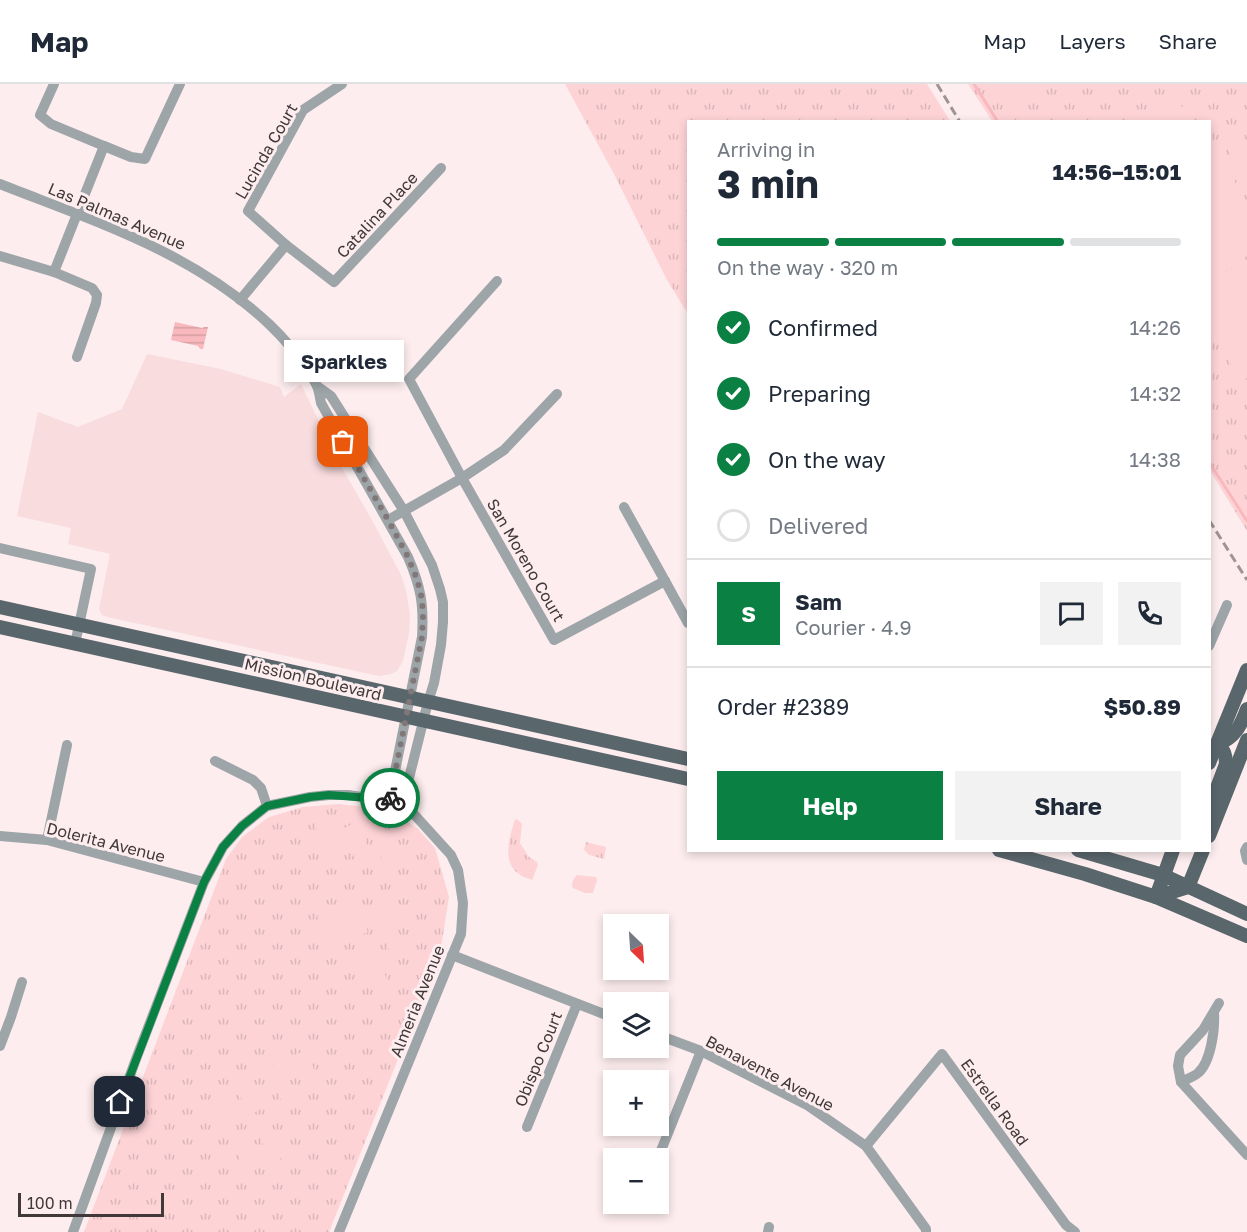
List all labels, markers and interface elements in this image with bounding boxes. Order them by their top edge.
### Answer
text: Map [30,25,88,58]
text: Map [983,28,1026,54]
text: Layers [1059,28,1126,54]
text: Share [1159,28,1217,54]
street label: Lucinda Court [231,100,301,202]
text: Arriving in [717,137,815,161]
text: 14:56–15:01 [1052,158,1181,185]
text: 3 min [717,160,819,207]
street label: Catalina Place [332,168,422,262]
street label: Las Palmas Avenue [45,178,189,254]
text: On the way · 320 m [717,255,898,279]
icon: check [717,311,750,344]
text: Confirmed [768,314,878,341]
text: 14:26 [1129,315,1181,339]
callout: Sparkles [283,340,403,382]
text: Sparkles [301,349,387,373]
icon: check [717,377,750,410]
text: Preparing [768,380,871,407]
text: 14:32 [1130,381,1181,405]
pin [317,416,368,467]
icon: bag [326,425,359,458]
icon: check [717,443,750,476]
text: On the way [768,446,886,473]
text: 14:38 [1129,447,1181,471]
street label: San Moreno Court [483,495,569,625]
text: Delivered [768,512,868,539]
button: chat [1040,582,1103,645]
button: phone [1118,582,1181,645]
text: Sam [795,588,842,615]
text: S [741,600,756,627]
text: Courier · 4.9 [795,615,912,639]
street label: Mission Boulevard [242,653,384,705]
text: Order #2389 [717,693,849,720]
text: $50.89 [1103,693,1181,720]
courier [360,768,420,828]
button: Help [717,771,943,840]
button: Share [955,771,1181,840]
icon: bike [374,782,407,815]
street label: Dolerita Avenue [45,818,167,866]
north arrow [603,914,669,980]
map controls [603,914,669,1214]
street label: Almeria Avenue [385,942,449,1060]
button: layers [603,992,669,1058]
street label: Obispo Court [510,1008,566,1110]
street label: Benavente Avenue [702,1031,838,1115]
street label: Estrella Road [957,1055,1033,1149]
button: + [603,1070,669,1136]
pin [94,1076,145,1127]
icon: home [103,1085,136,1118]
button: − [603,1148,669,1214]
scale bar [18,1190,164,1218]
text: 100 m [27,1193,73,1213]

